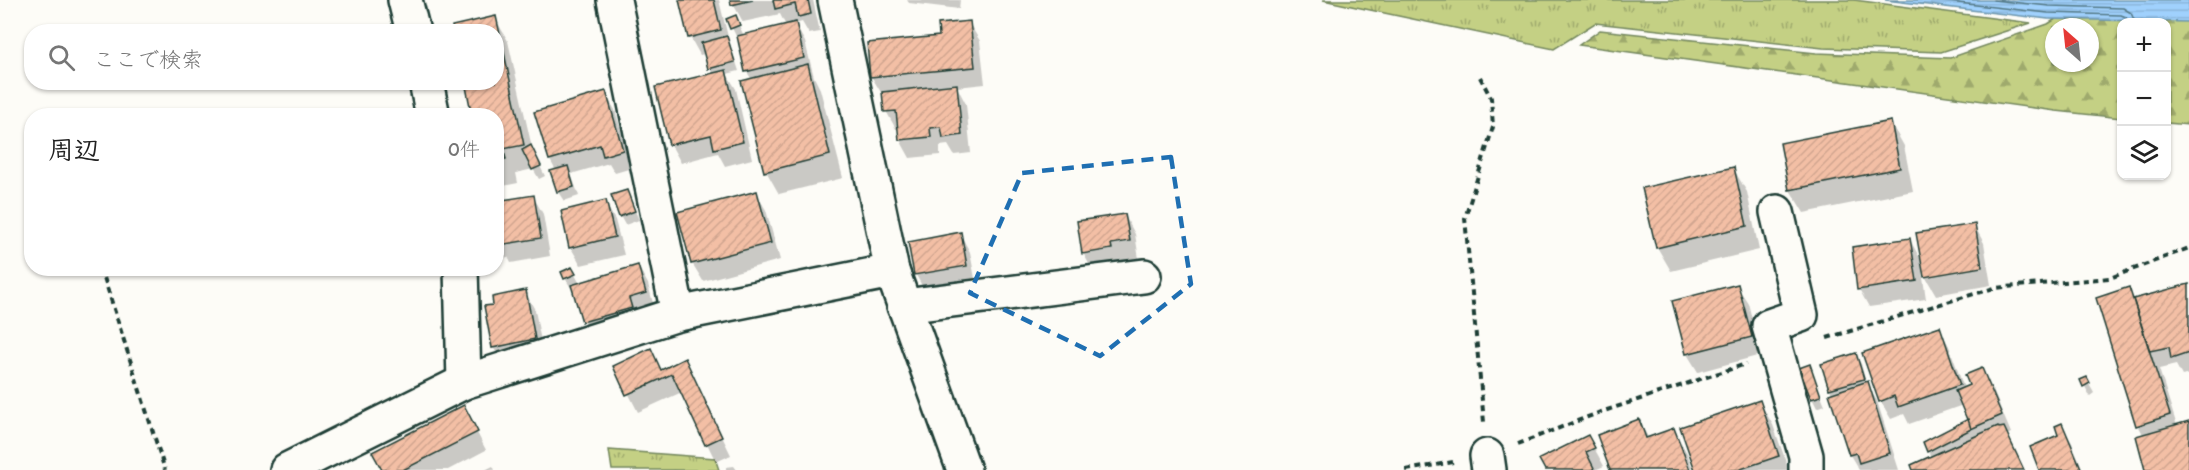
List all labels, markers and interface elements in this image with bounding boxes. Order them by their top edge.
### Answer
north arrow [2045,18,2099,72]
map controls [2117,18,2171,180]
button: + [2117,18,2171,72]
search box [24,24,504,90]
icon: search [45,41,78,74]
text: ここで検索 [93,46,203,73]
button: − [2117,72,2171,126]
button: layers [2117,126,2171,180]
text: 周辺 [48,134,100,166]
text: 0件 [448,137,480,161]

